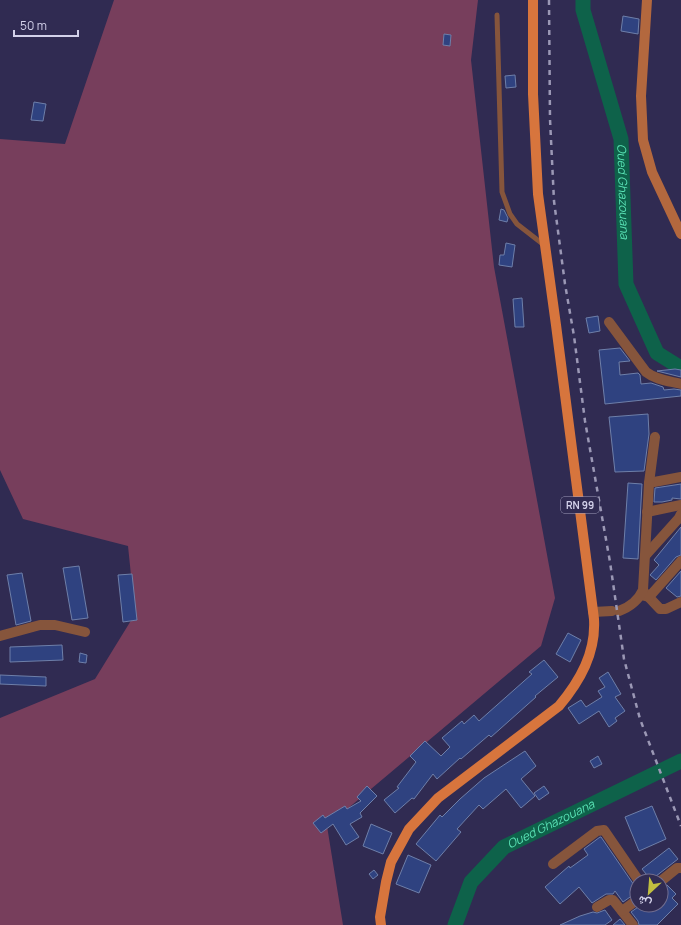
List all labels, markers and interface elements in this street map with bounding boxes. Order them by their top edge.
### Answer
scale bar [14,12,78,38]
text: 50 m [20,17,47,34]
water label: Oued Ghazouana [613,144,633,241]
road number: RN 99 [561,497,599,513]
water label: Oued Ghazouana [504,795,598,852]
north arrow [629,873,669,913]
text: ش [635,893,654,912]

